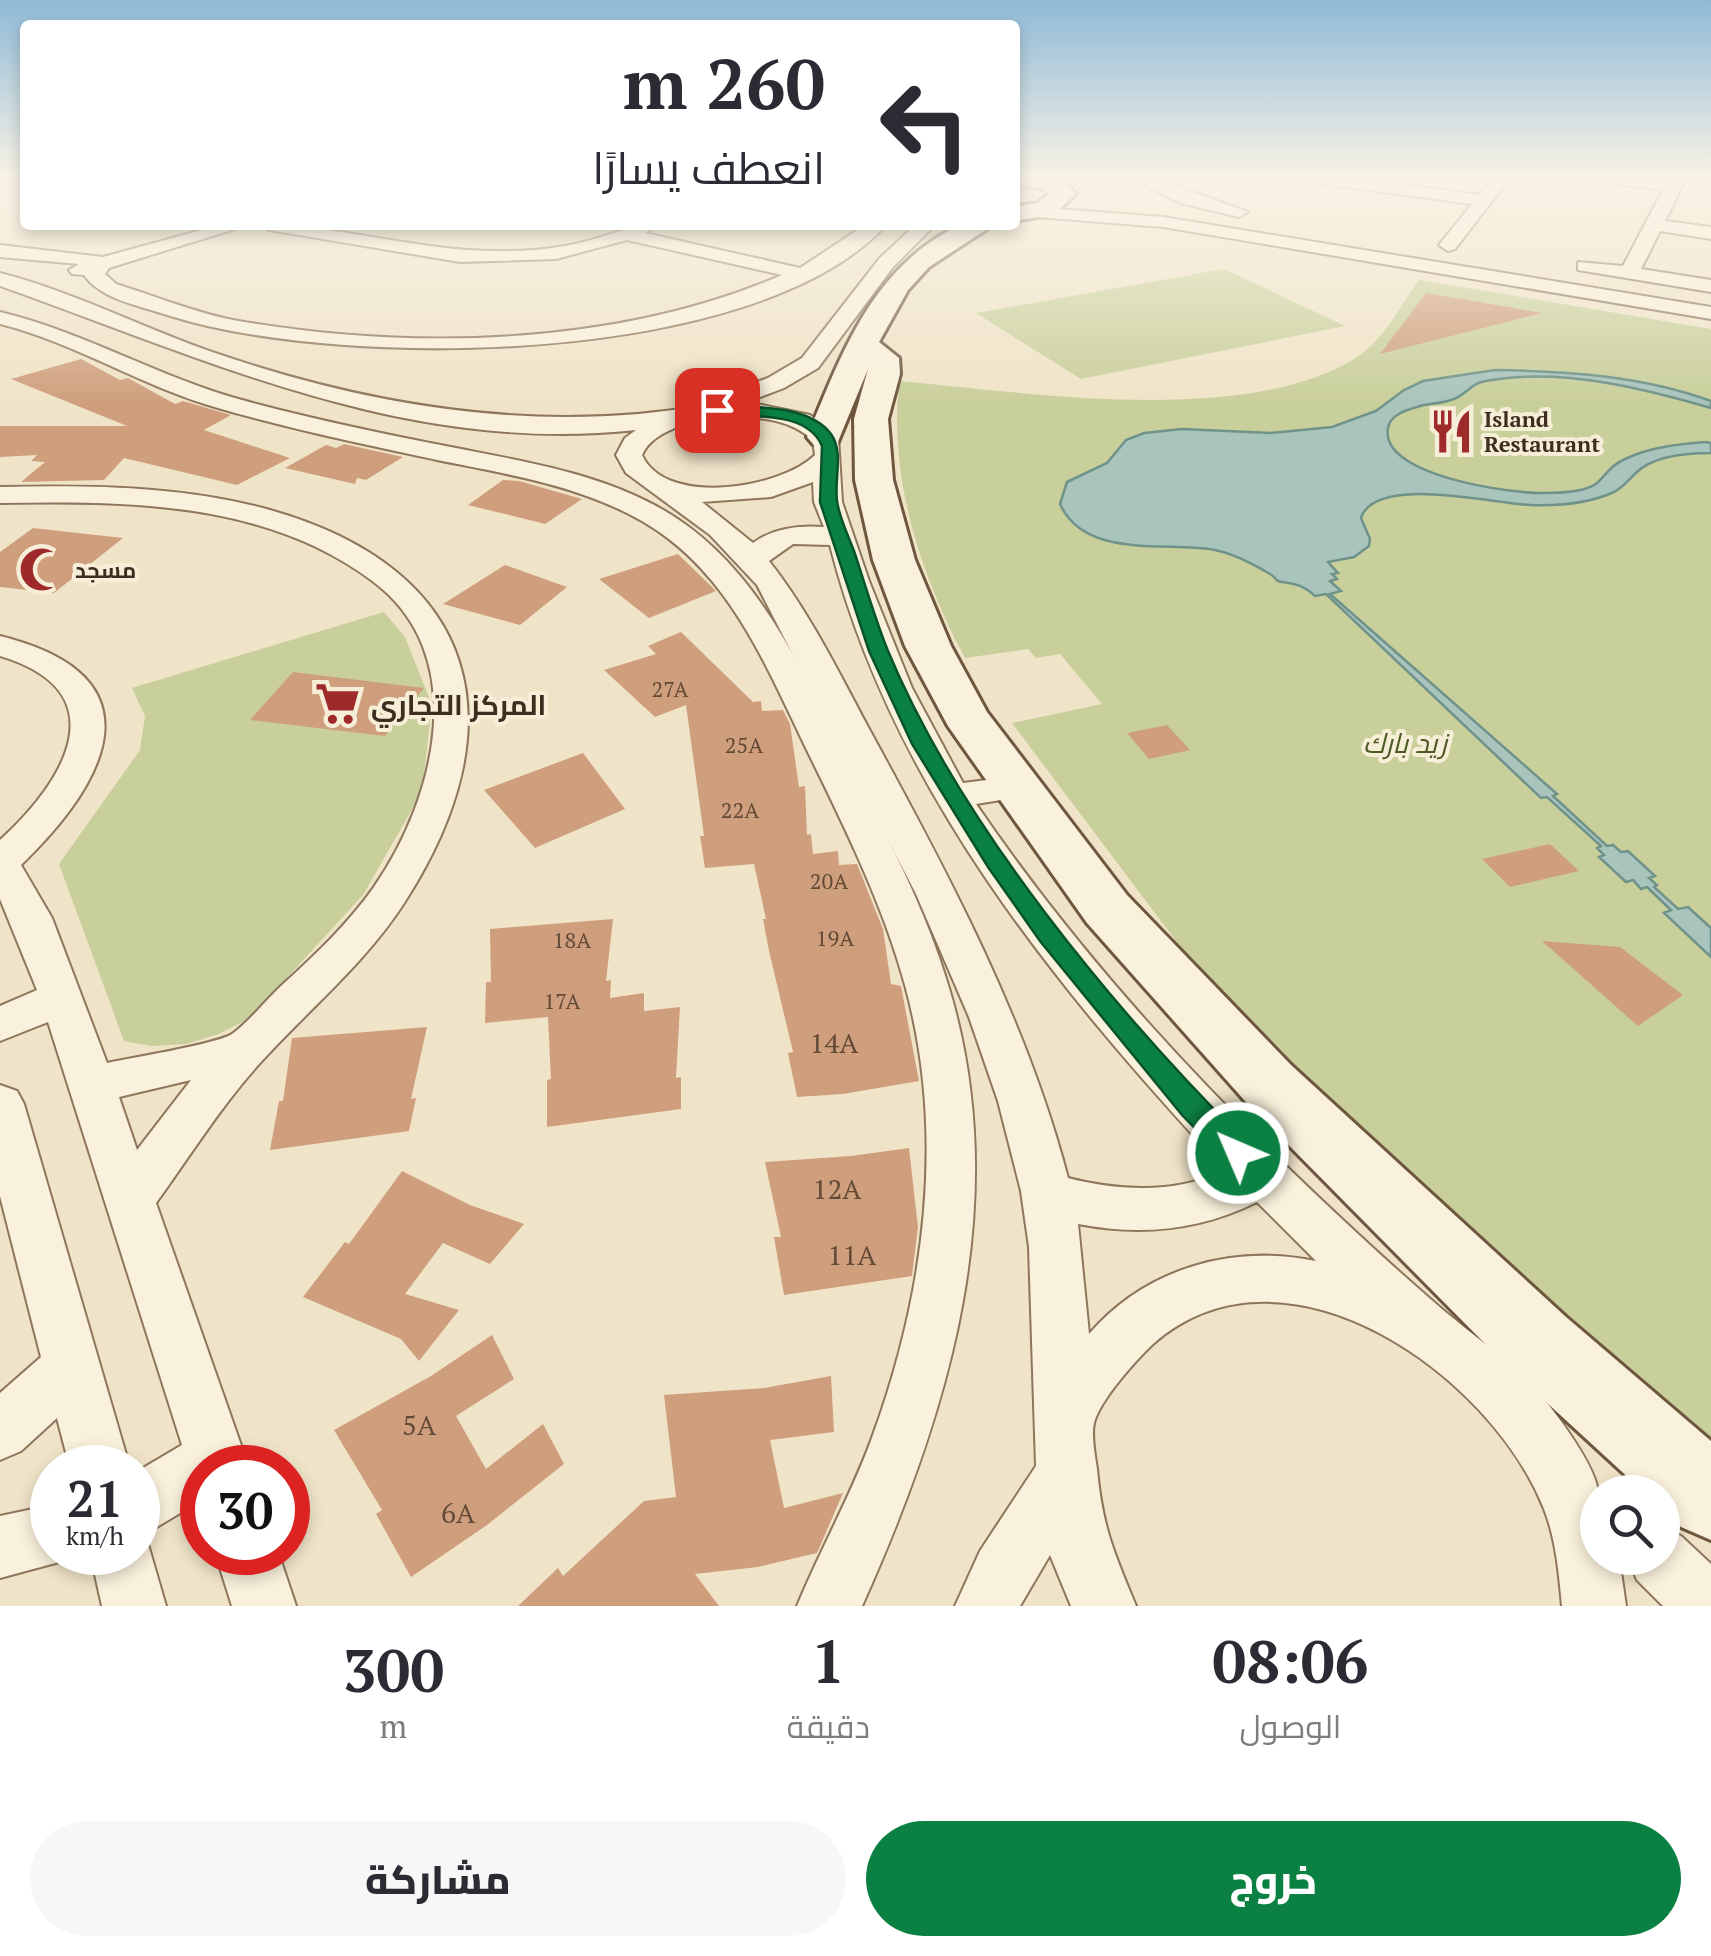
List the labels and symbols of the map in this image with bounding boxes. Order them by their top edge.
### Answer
pin [675,368,760,453]
place label: Island Restaurant [1484,404,1600,458]
restaurant icon: Island Restaurant [1427,407,1475,455]
mosque icon: مسجد [18,545,66,593]
place label: مسجد [75,555,136,584]
house number: 27A [651,674,690,703]
supermarket icon: المركز التجاري [314,680,362,728]
place label: المركز التجاري [371,686,546,728]
park label: زيد بارك [1363,724,1451,761]
house number: 25A [725,730,764,759]
house number: 22A [721,795,760,824]
house number: 20A [810,866,849,895]
house number: 19A [816,923,855,952]
house number: 18A [553,925,592,954]
house number: 17A [543,986,582,1015]
house number: 14A [810,1024,859,1061]
position arrow [1186,1101,1290,1205]
house number: 12A [813,1170,862,1207]
house number: 11A [828,1236,877,1273]
house number: 5A [402,1406,437,1443]
speed limit sign: 30 [180,1445,310,1575]
house number: 6A [441,1494,476,1531]

